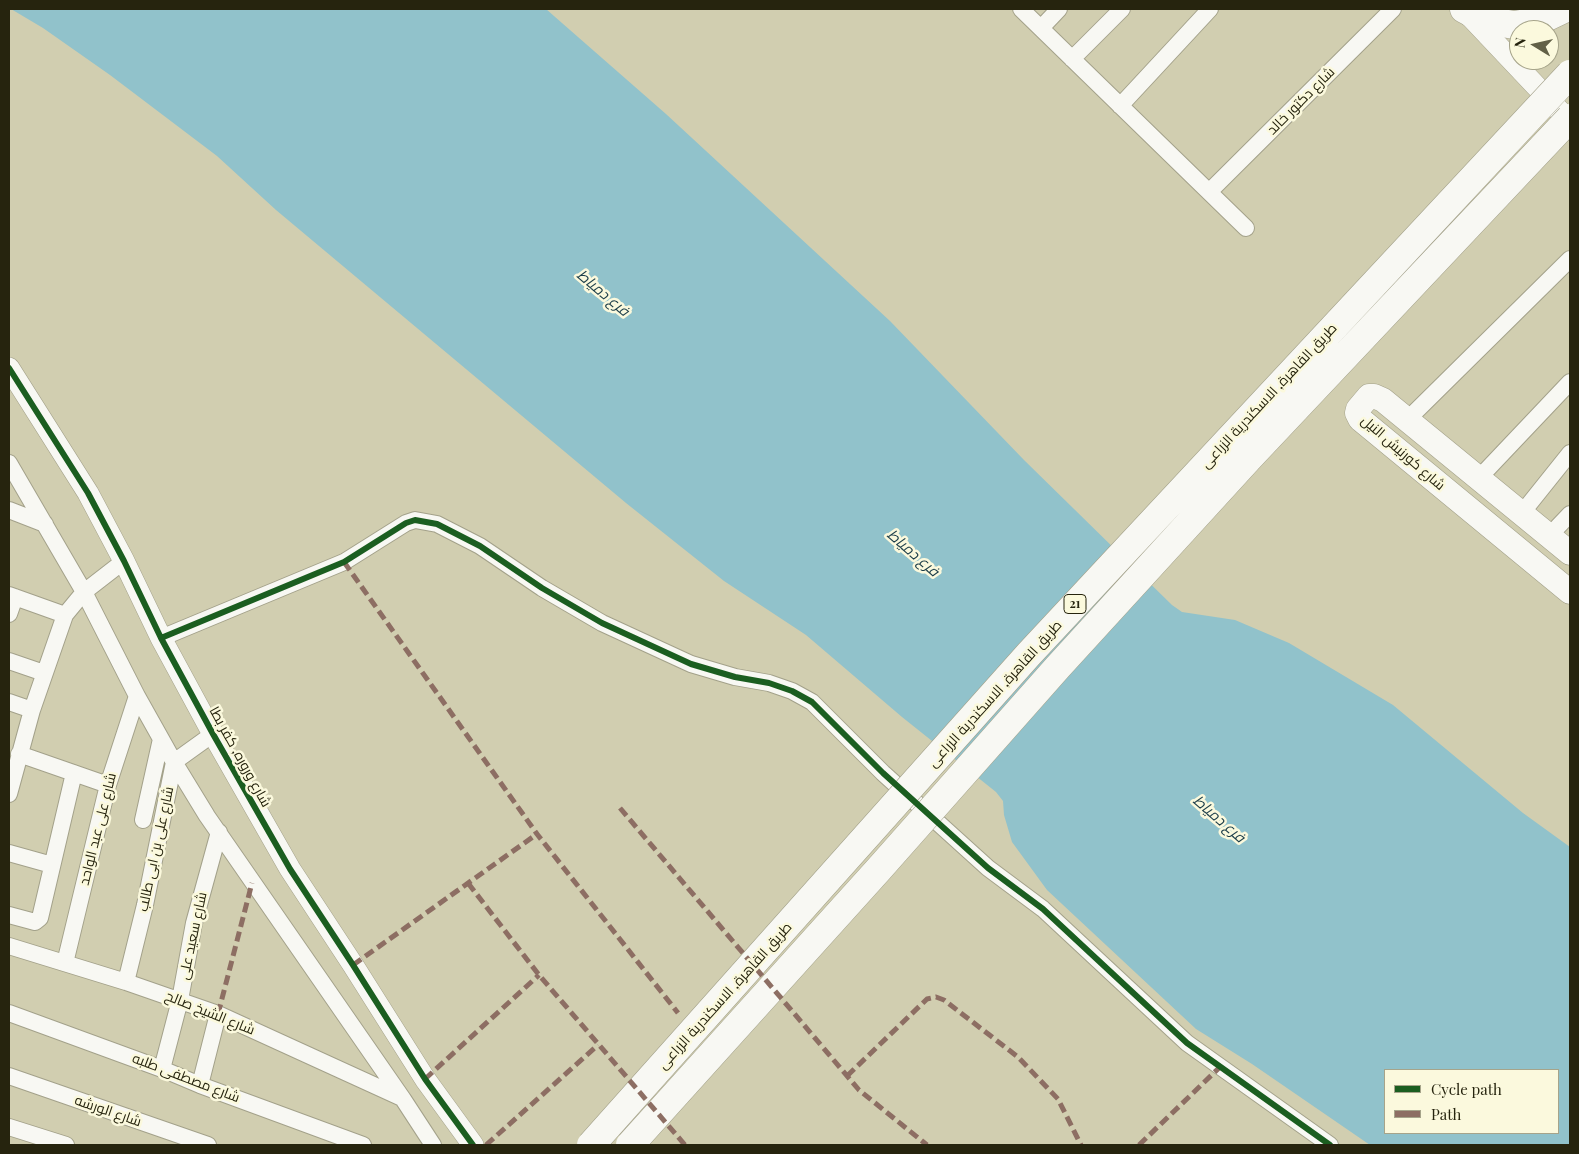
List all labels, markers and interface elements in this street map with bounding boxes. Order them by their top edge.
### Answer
north arrow [1509,20,1559,70]
text: N [1510,36,1530,49]
street label: شارع دكتور خالد [1264,64,1338,138]
water label: فرع دمياط [573,266,633,320]
street label: طريق القاهرة, الاسكندرية الزراعى [1197,320,1341,472]
street label: شارع كورنيش النيل [1358,412,1448,494]
water label: فرع دمياط [883,526,943,580]
road number: 21 [1064,594,1086,614]
street label: طريق القاهرة, الاسكندرية الزراعى [925,617,1065,771]
street label: شارع وروره, كفر بطا [205,704,275,810]
street label: شارع على عبد الواحد [76,771,120,887]
street label: شارع على بن ابى طالب [135,785,177,913]
water label: فرع دمياط [1189,792,1249,846]
street label: شارع سعيد على [176,891,210,981]
street label: طريق القاهرة, الاسكندرية الزراعى [655,919,795,1073]
street label: شارع الشيخ صالح [163,987,257,1039]
street label: شارع مصطفى طلبه [130,1050,242,1106]
legend [1384,1069,1559,1134]
text: Cycle path [1431,1079,1502,1099]
street label: شارع الورشه [72,1092,144,1130]
text: Path [1431,1104,1461,1124]

